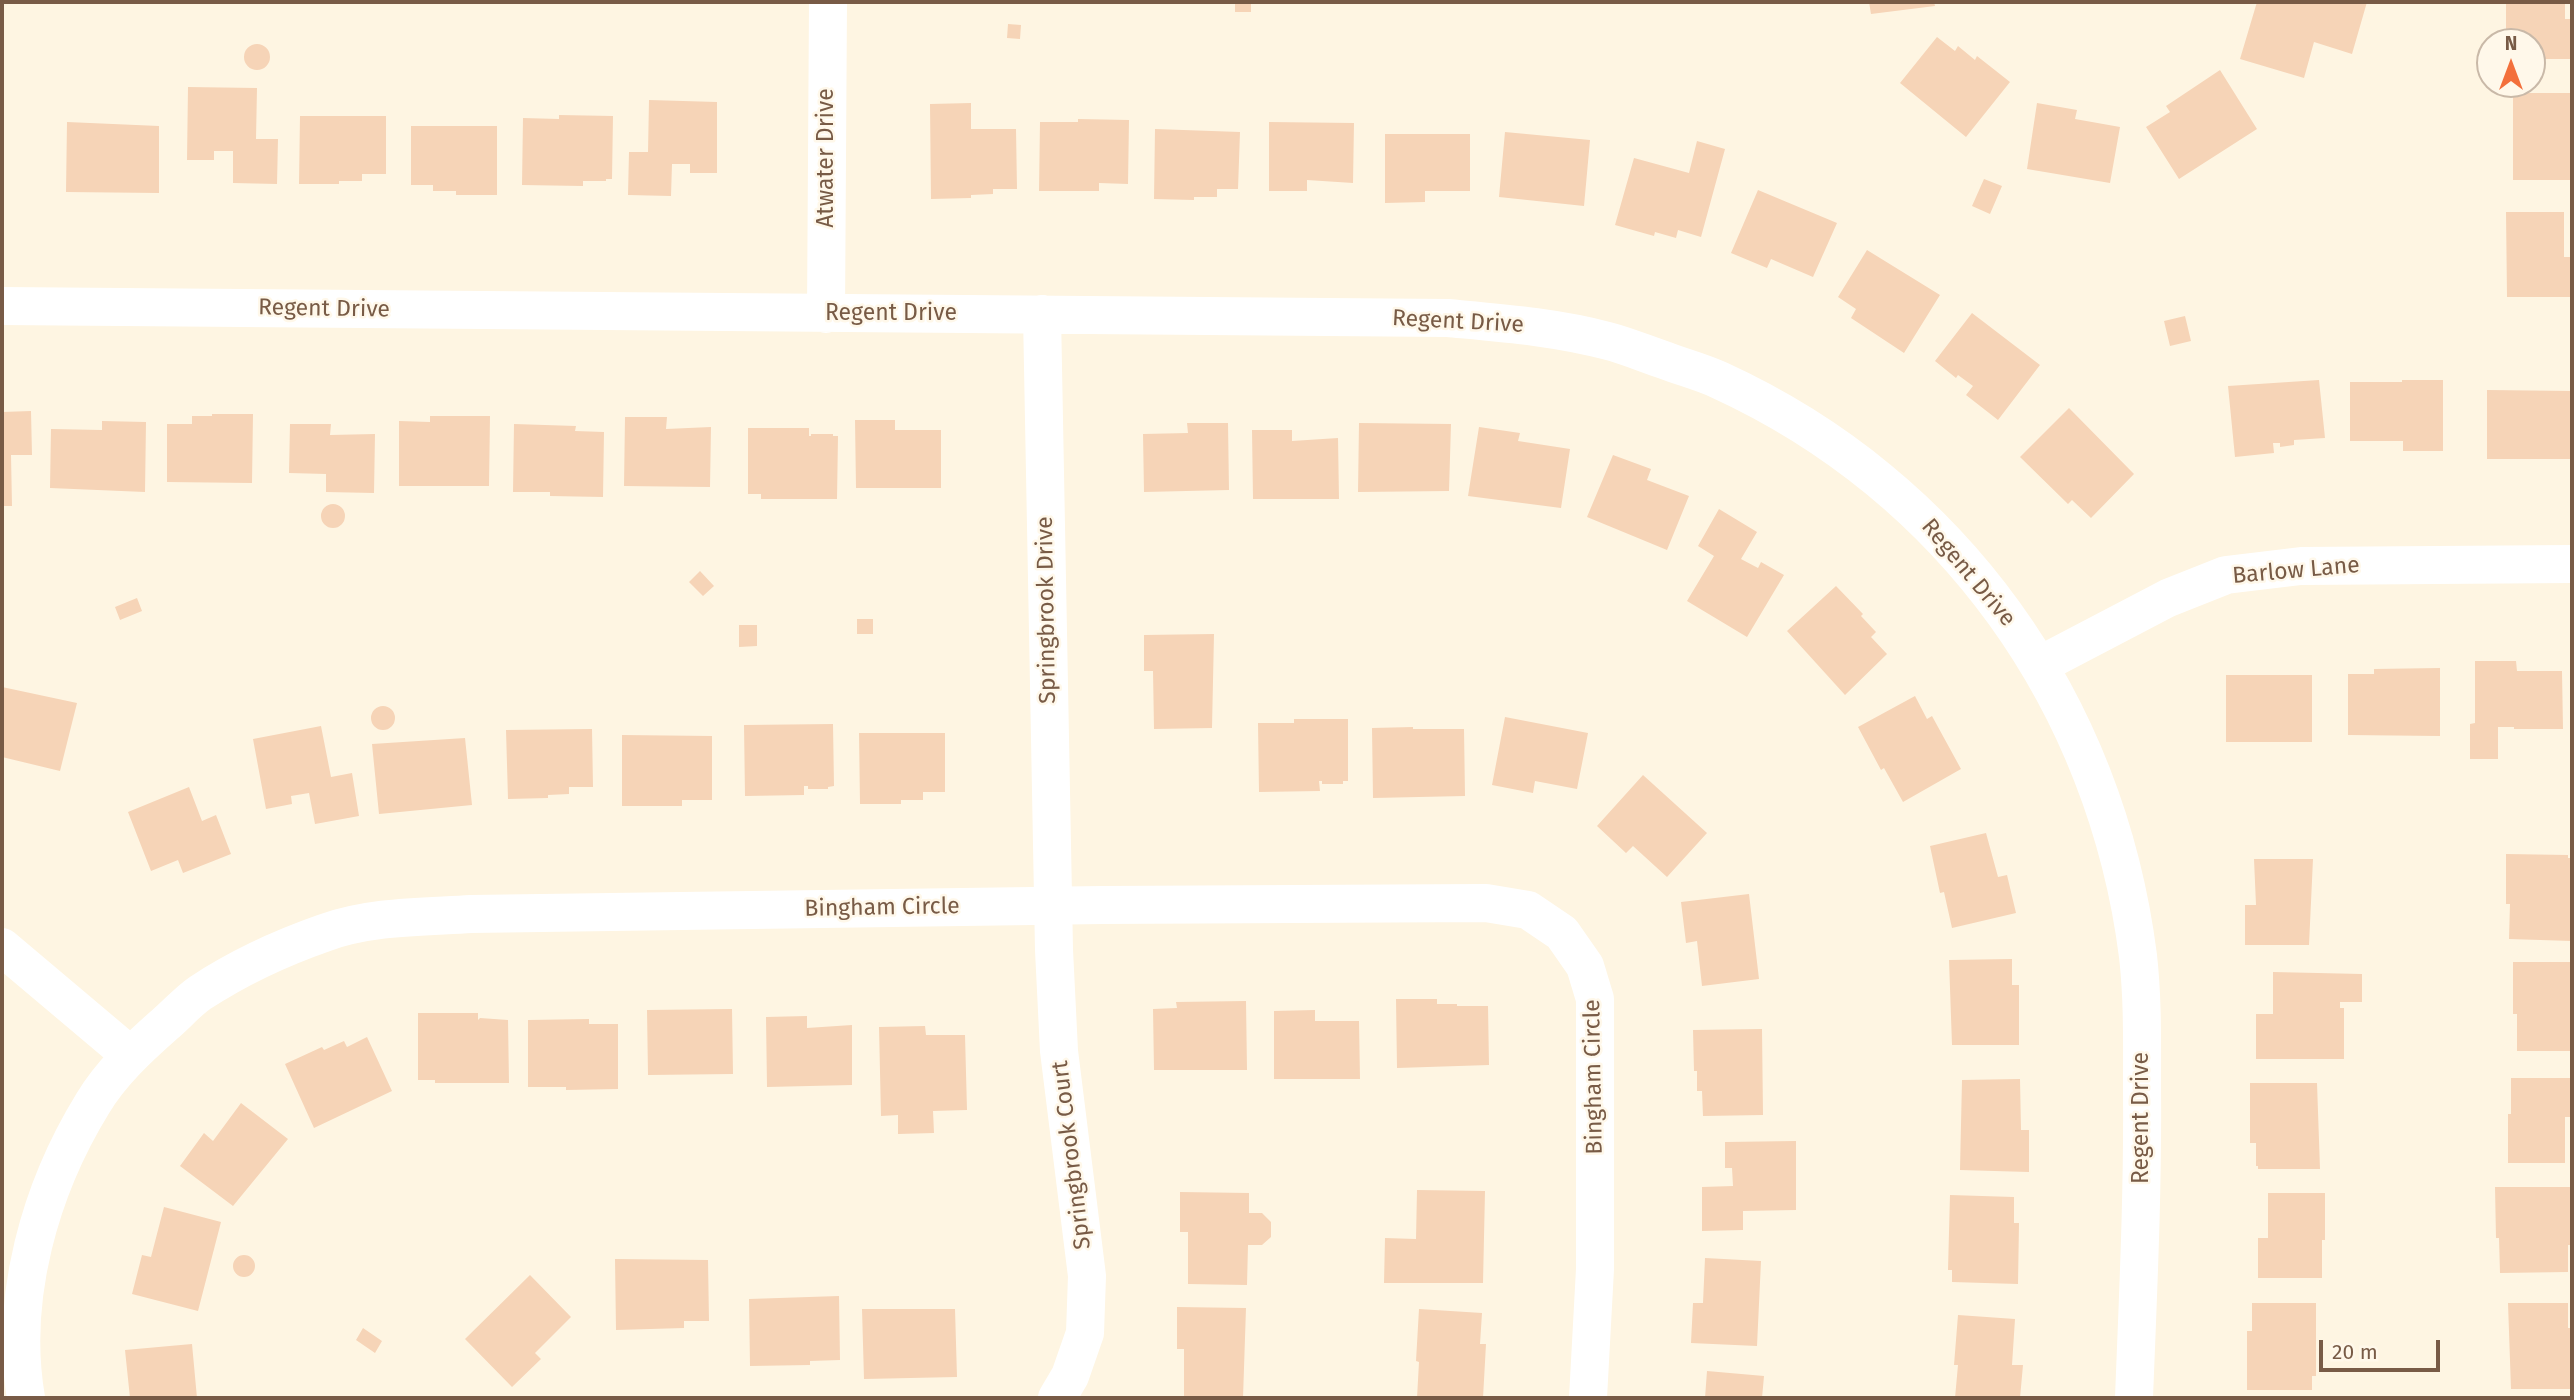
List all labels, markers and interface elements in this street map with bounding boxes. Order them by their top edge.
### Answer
north arrow [2476,28,2546,98]
text: N [2505,32,2517,55]
street label: Atwater Drive [813,88,841,228]
street label: Regent Drive [258,294,390,324]
street label: Regent Drive [825,300,957,328]
street label: Regent Drive [1391,305,1525,339]
street label: Regent Drive [1915,514,2021,632]
street label: Springbrook Drive [1032,516,1062,704]
street label: Barlow Lane [2231,552,2361,590]
street label: Bingham Circle [804,893,960,923]
street label: Bingham Circle [1579,999,1609,1155]
street label: Regent Drive [2128,1052,2156,1184]
street label: Springbrook Court [1047,1059,1097,1251]
scale bar [2322,1326,2443,1370]
text: 20 m [2332,1339,2378,1365]

